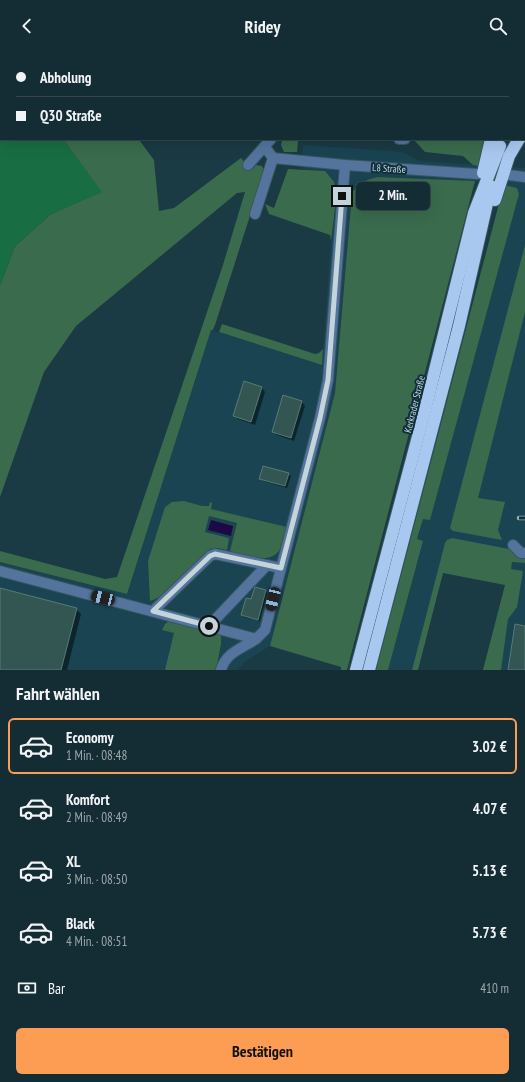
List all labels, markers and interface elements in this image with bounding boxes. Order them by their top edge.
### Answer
icon: back [16,15,38,37]
text: Ridey [245,15,280,38]
icon: search [487,15,509,37]
text: Abholung [40,68,91,87]
text: Q30 Straße [40,106,102,125]
street label: L8 Straße [372,161,406,176]
callout: 2 Min. [356,182,430,210]
route end [333,187,351,205]
text: 2 Min. [378,187,408,204]
street label: Kerkrader Straße [401,374,428,434]
car [264,586,282,612]
car [90,589,116,607]
route start [200,617,218,635]
text: Fahrt wählen [16,682,100,705]
icon: car [18,728,54,764]
text: Economy [66,728,114,747]
text: 3.02 € [472,737,507,756]
text: 1 Min. · 08:48 [66,747,127,764]
icon: car [18,790,54,826]
text: Komfort [66,790,110,809]
text: 4.07 € [473,799,507,818]
text: 2 Min. · 08:49 [66,809,127,826]
icon: car [18,852,54,888]
text: XL [66,852,80,871]
text: 5.13 € [472,861,507,880]
text: 3 Min. · 08:50 [66,871,127,888]
icon: car [18,914,54,950]
text: Black [66,914,95,933]
text: 5.73 € [472,923,507,942]
text: 4 Min. · 08:51 [66,933,127,950]
icon: cash [16,977,38,999]
text: Bar [48,979,65,998]
text: 410 m [480,980,509,997]
button: Bestätigen [16,1028,509,1074]

